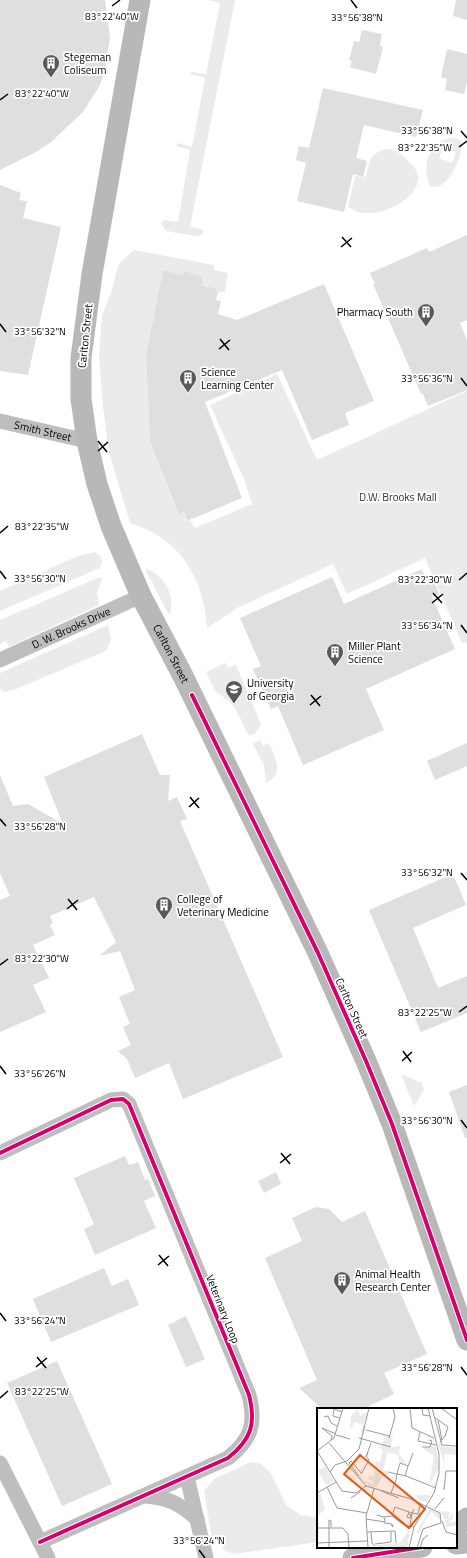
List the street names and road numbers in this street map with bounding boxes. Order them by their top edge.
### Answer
street label: Carlton Street [74,303,96,369]
street label: Smith Street [13,417,73,445]
street label: D. W. Brooks Drive [29,603,113,653]
street label: Carlton Street [149,621,193,686]
street label: Carlton Street [332,975,372,1041]
street label: Veterinary Loop [202,1272,244,1346]

